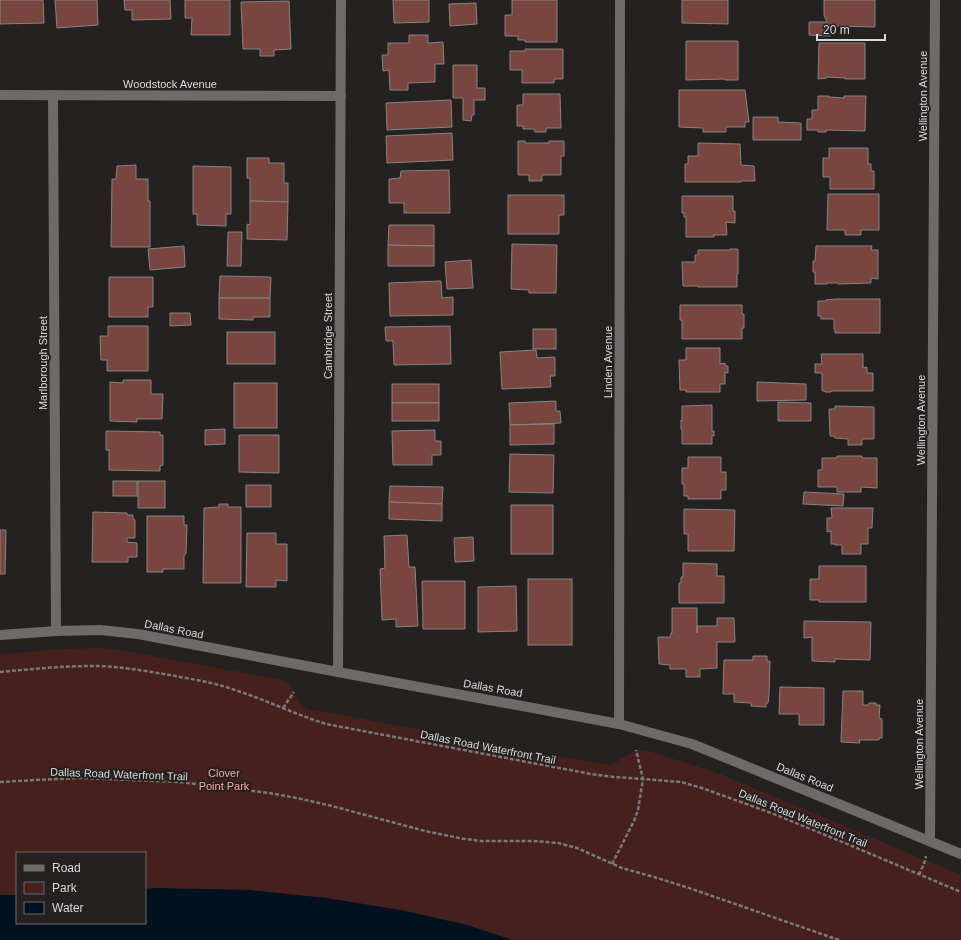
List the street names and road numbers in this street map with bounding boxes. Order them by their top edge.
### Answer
street label: Wellington Avenue [917,51,929,141]
street label: Woodstock Avenue [123,78,217,90]
street label: Cambridge Street [322,293,334,379]
street label: Marlborough Street [37,316,49,410]
street label: Linden Avenue [602,326,614,398]
street label: Wellington Avenue [915,375,927,465]
street label: Dallas Road [143,617,205,641]
street label: Dallas Road [462,677,524,699]
street label: Wellington Avenue [913,699,925,789]
street label: Dallas Road Waterfront Trail [419,728,557,766]
street label: Dallas Road [775,760,835,794]
street label: Dallas Road Waterfront Trail [50,766,188,782]
street label: Dallas Road Waterfront Trail [737,787,869,849]

